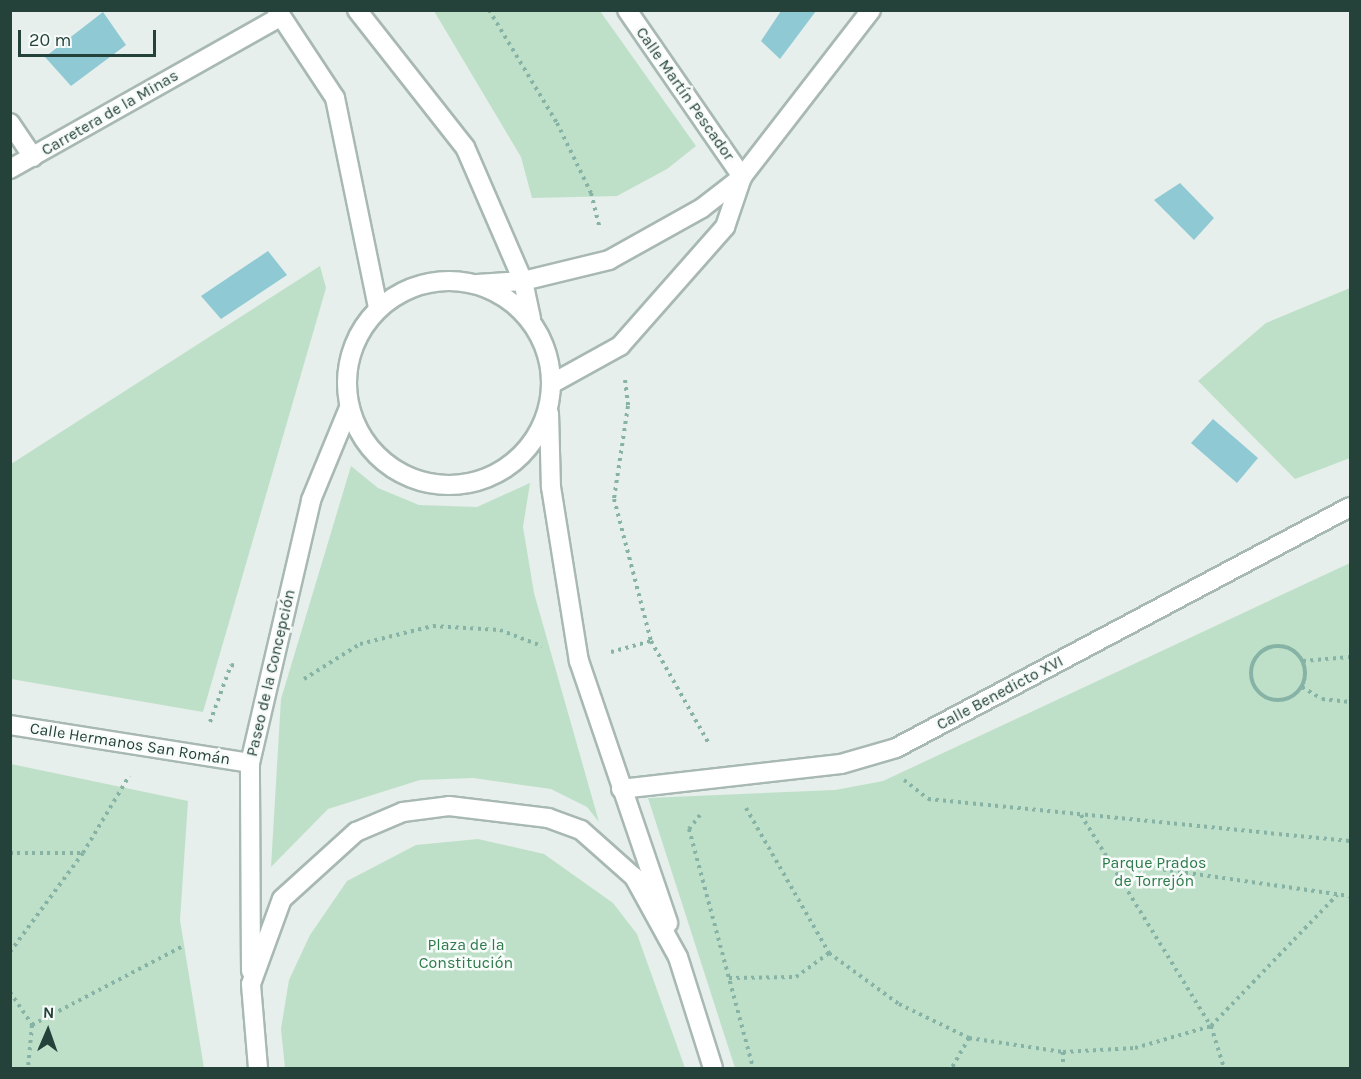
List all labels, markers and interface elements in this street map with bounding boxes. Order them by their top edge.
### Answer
scale bar [21,18,159,56]
street label: Calle Martín Pescador [632,24,738,164]
text: 20 m [29,29,71,51]
street label: Carretera de la Minas [38,66,182,160]
street label: Paseo de la Concepción [242,588,300,758]
street label: Calle Benedicto XVI [933,652,1067,734]
street label: Calle Hermanos San Román [28,719,232,769]
park label: Parque Prados de Torrejón [1102,853,1206,891]
park label: Plaza de la Constitución [419,935,513,973]
north arrow [18,1001,78,1061]
text: N [43,1003,55,1022]

